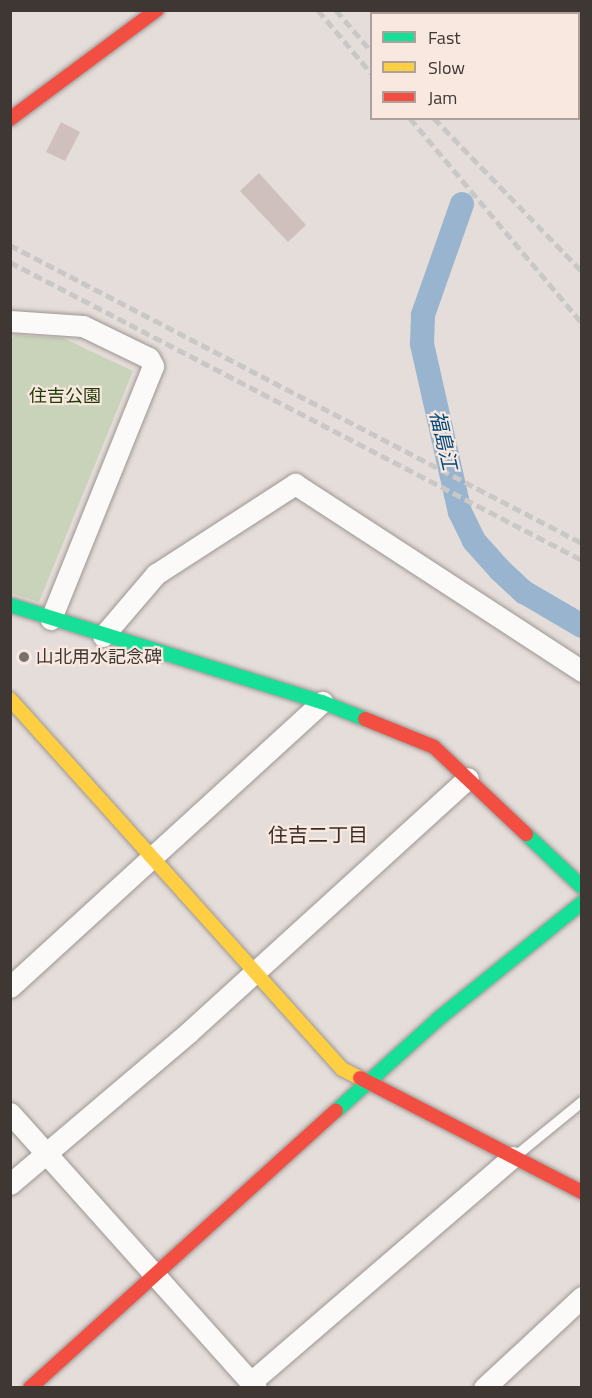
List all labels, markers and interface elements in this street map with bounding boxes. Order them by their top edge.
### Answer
legend [370,12,580,120]
text: Fast [428,24,461,51]
text: Slow [428,54,465,81]
text: Jam [428,84,457,111]
park label: 住吉公園 [29,385,101,407]
water label: 福島江 [426,408,462,472]
place label: 山北用水記念碑 [36,646,162,668]
marker: 山北用水記念碑 [17,650,31,664]
district label: 住吉二丁目 [268,822,368,846]

